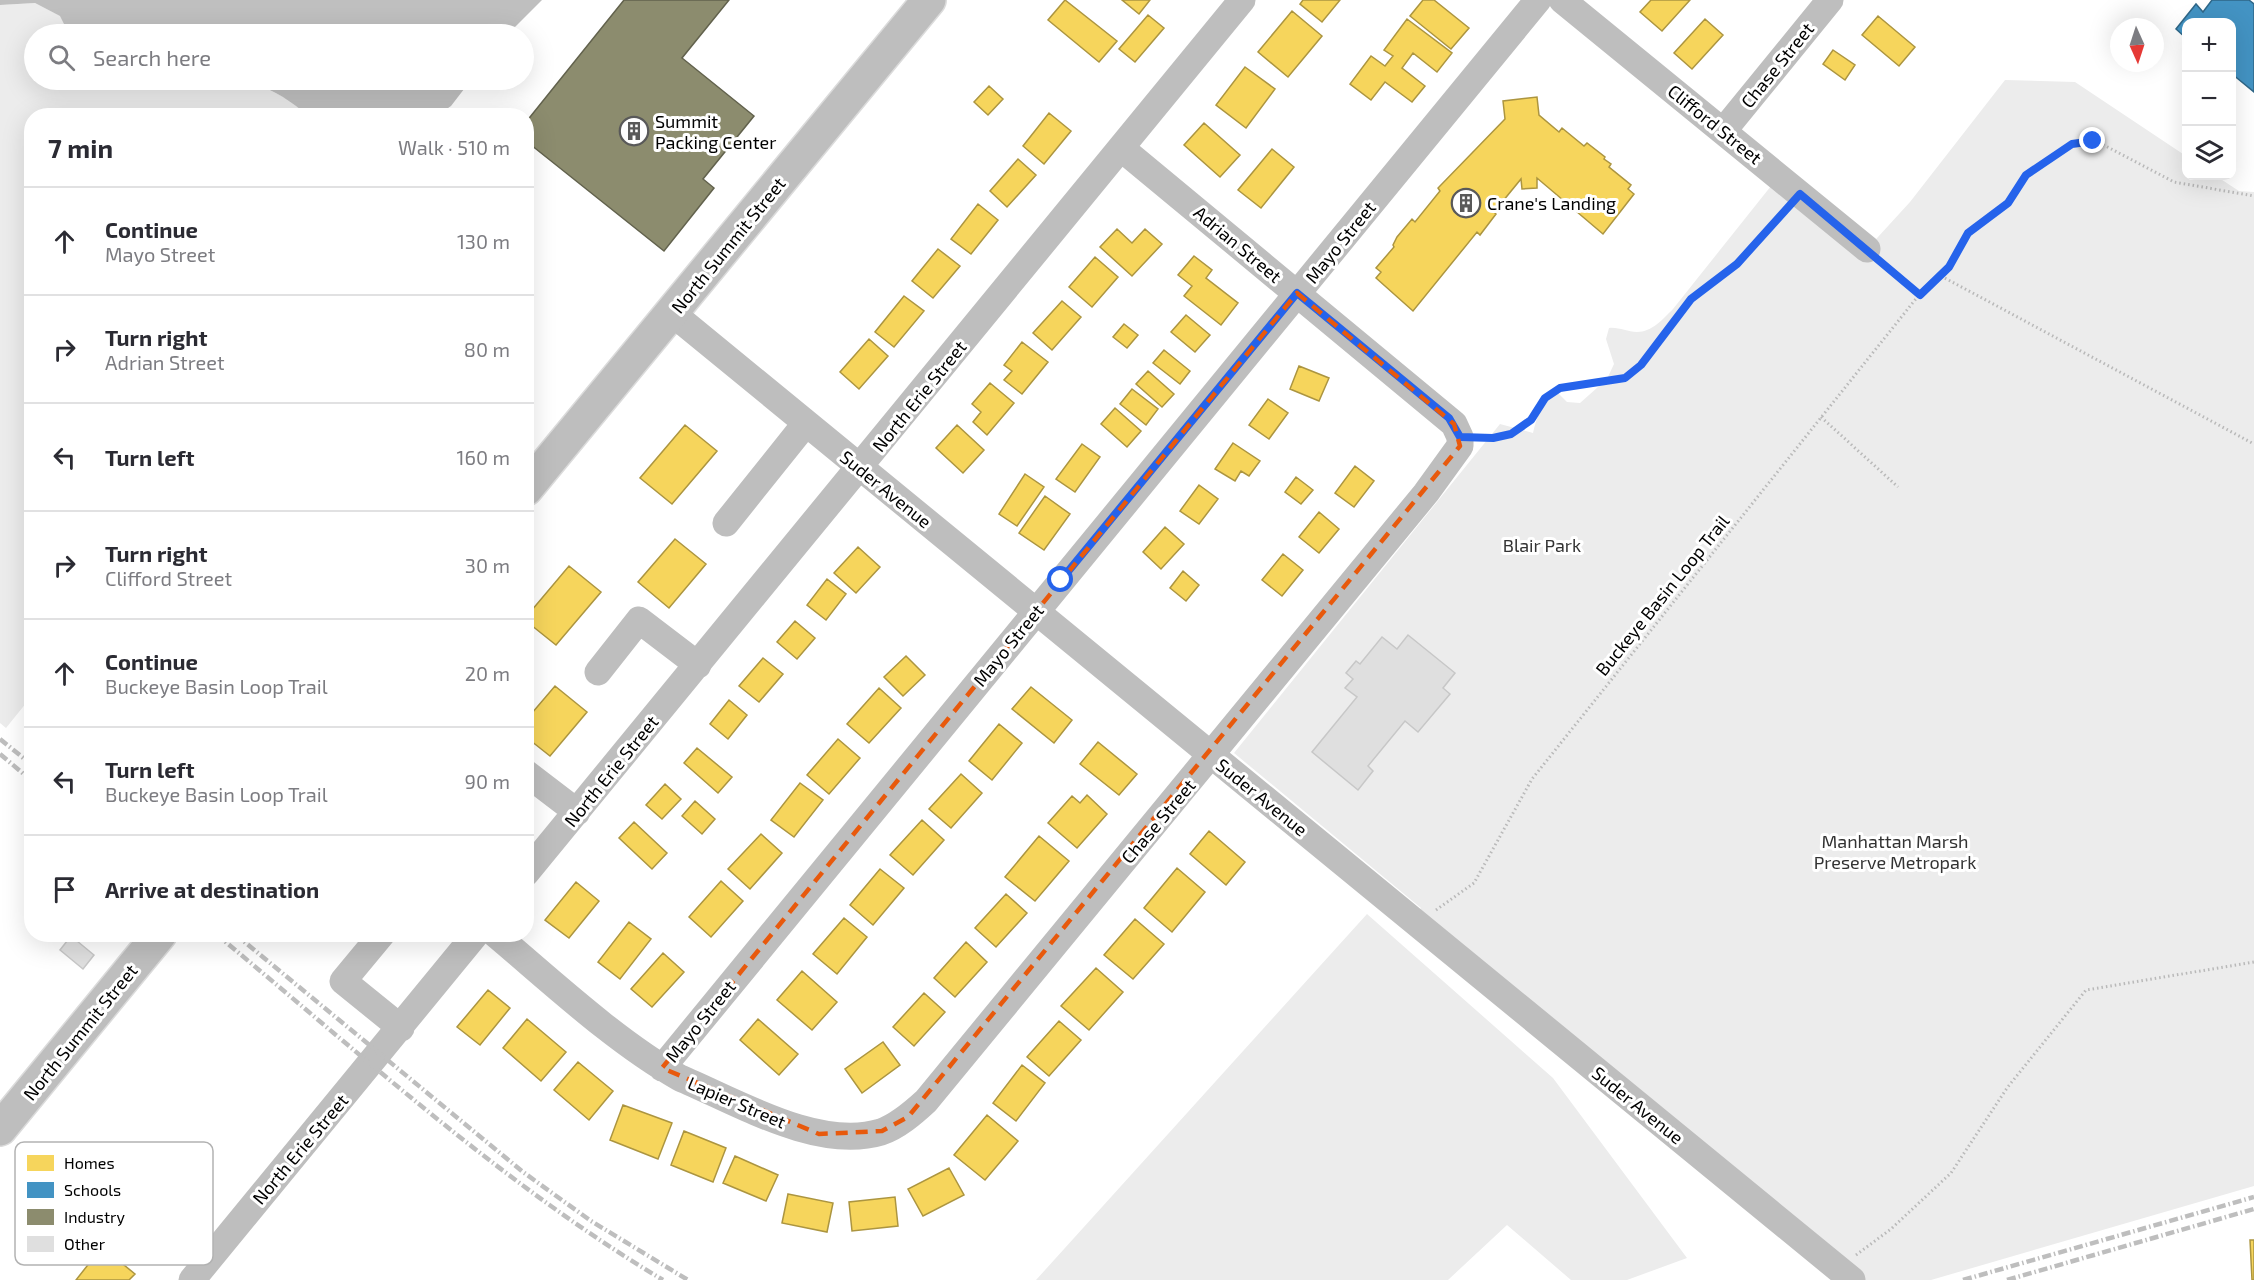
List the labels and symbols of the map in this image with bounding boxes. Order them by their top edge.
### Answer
street label: Chase Street [1736,18,1818,112]
north arrow [2110,18,2164,72]
street label: Clifford Street [1664,79,1766,169]
place label: Summit Packing Center [655,110,777,153]
building icon: Summit Packing Center [618,115,650,147]
route end [2079,127,2105,153]
street label: North Summit Street [666,172,790,317]
building icon: Crane's Landing [1450,187,1482,219]
place label: Crane's Landing [1487,192,1616,214]
street label: Mayo Street [1300,196,1380,288]
street label: Adrian Street [1190,201,1286,287]
street label: North Erie Street [867,336,971,456]
street label: Suder Avenue [836,445,936,533]
street label: Buckeye Basin Loop Trail [1590,510,1734,680]
park label: Blair Park [1503,534,1581,556]
route start [1047,566,1073,592]
street label: Mayo Street [968,599,1048,691]
street label: North Erie Street [559,711,663,831]
street label: Suder Avenue [1212,753,1312,841]
street label: Chase Street [1116,774,1200,868]
park label: Manhattan Marsh Preserve Metropark [1814,830,1976,873]
street label: North Summit Street [18,959,142,1104]
street label: Mayo Street [660,975,740,1067]
street label: Suder Avenue [1588,1061,1688,1149]
street label: Lapier Street [685,1071,790,1133]
street label: North Erie Street [248,1089,353,1209]
legend [15,1142,213,1265]
text: Homes [64,1153,115,1172]
text: Schools [64,1180,121,1199]
text: Industry [64,1207,125,1226]
text: Other [64,1234,106,1253]

